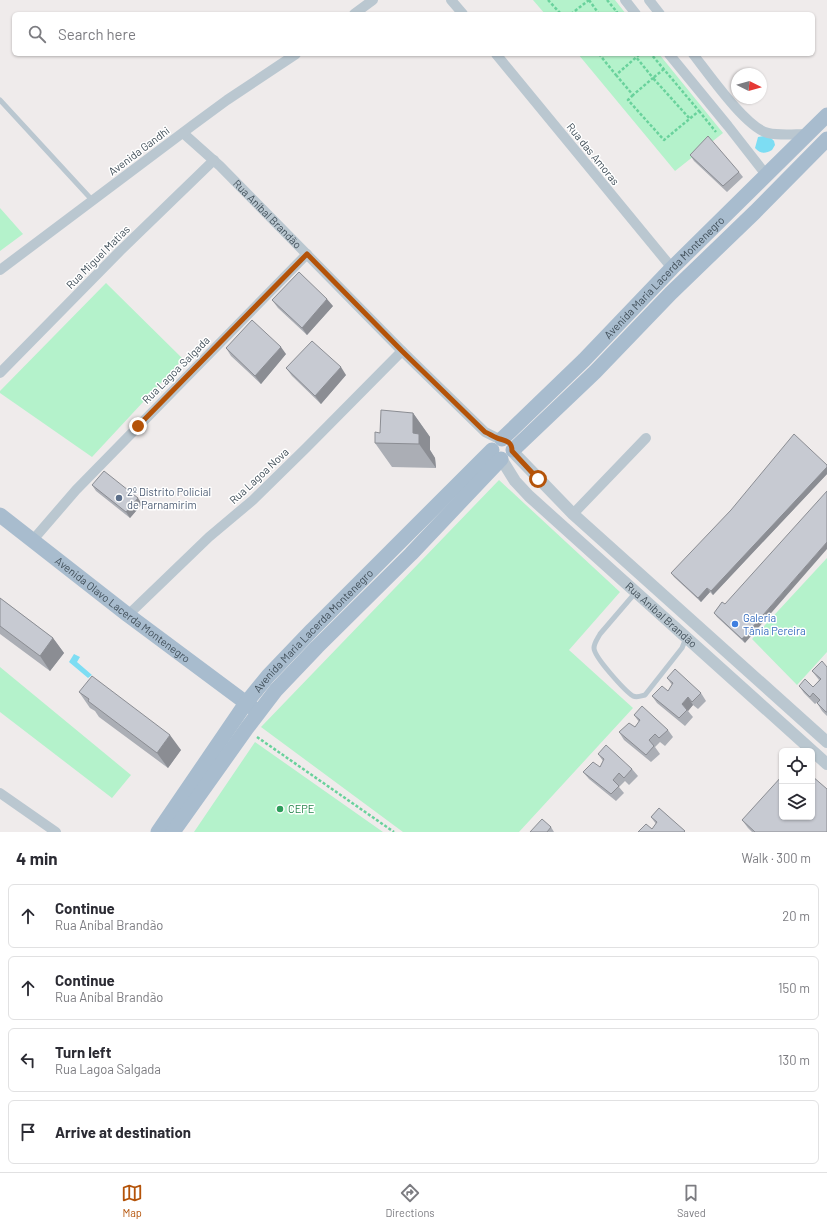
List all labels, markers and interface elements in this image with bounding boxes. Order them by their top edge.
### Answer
search box [12,12,815,56]
icon: search [26,23,48,45]
text: Search here [58,25,136,43]
north arrow [731,68,767,104]
street label: Rua das Amoras [564,120,622,187]
street label: Avenida Gandhi [106,123,172,178]
street label: Rua Aníbal Brandão [231,176,304,251]
street label: Avenida Maria Lacerda Montenegro [601,213,727,341]
street label: Rua Miguel Matias [63,222,132,291]
street label: Rua Lagoa Salgada [139,333,212,406]
route end [129,417,147,435]
street label: Rua Lagoa Nova [226,445,291,506]
route start [529,470,547,488]
place label: 2º Distrito Policial de Parnamirim [127,485,211,511]
marker: 2º Distrito Policial de Parnamirim [114,493,124,503]
street label: Avenida Olavo Lacerda Montenegro [53,554,193,665]
street label: Avenida Maria Lacerda Montenegro [250,566,375,695]
street label: Rua Aníbal Brandão [623,579,700,650]
place label: Galeria Tânia Pereira [743,611,806,637]
marker: Galeria Tânia Pereira [730,619,740,629]
map controls [779,748,815,820]
button: locate [779,748,815,784]
button: layers [779,784,815,820]
place label: CEPE [288,802,315,815]
marker: CEPE [275,804,285,814]
text: 4 min [16,848,58,868]
text: Walk · 300 m [741,850,811,866]
text: Continue [55,899,115,917]
icon: ahead [17,905,39,927]
text: 20 m [782,908,810,924]
text: Rua Aníbal Brandão [55,917,163,933]
text: Continue [55,971,115,989]
icon: ahead [17,977,39,999]
text: 150 m [778,980,810,996]
text: Rua Aníbal Brandão [55,989,163,1005]
text: Turn left [55,1043,111,1061]
icon: left [17,1049,39,1071]
text: 130 m [778,1052,810,1068]
text: Rua Lagoa Salgada [55,1061,161,1077]
icon: arrive [17,1121,39,1143]
text: Arrive at destination [55,1123,191,1141]
tab: Map [121,1182,143,1219]
tab: Directions [385,1182,435,1219]
tab: Saved [677,1182,706,1219]

